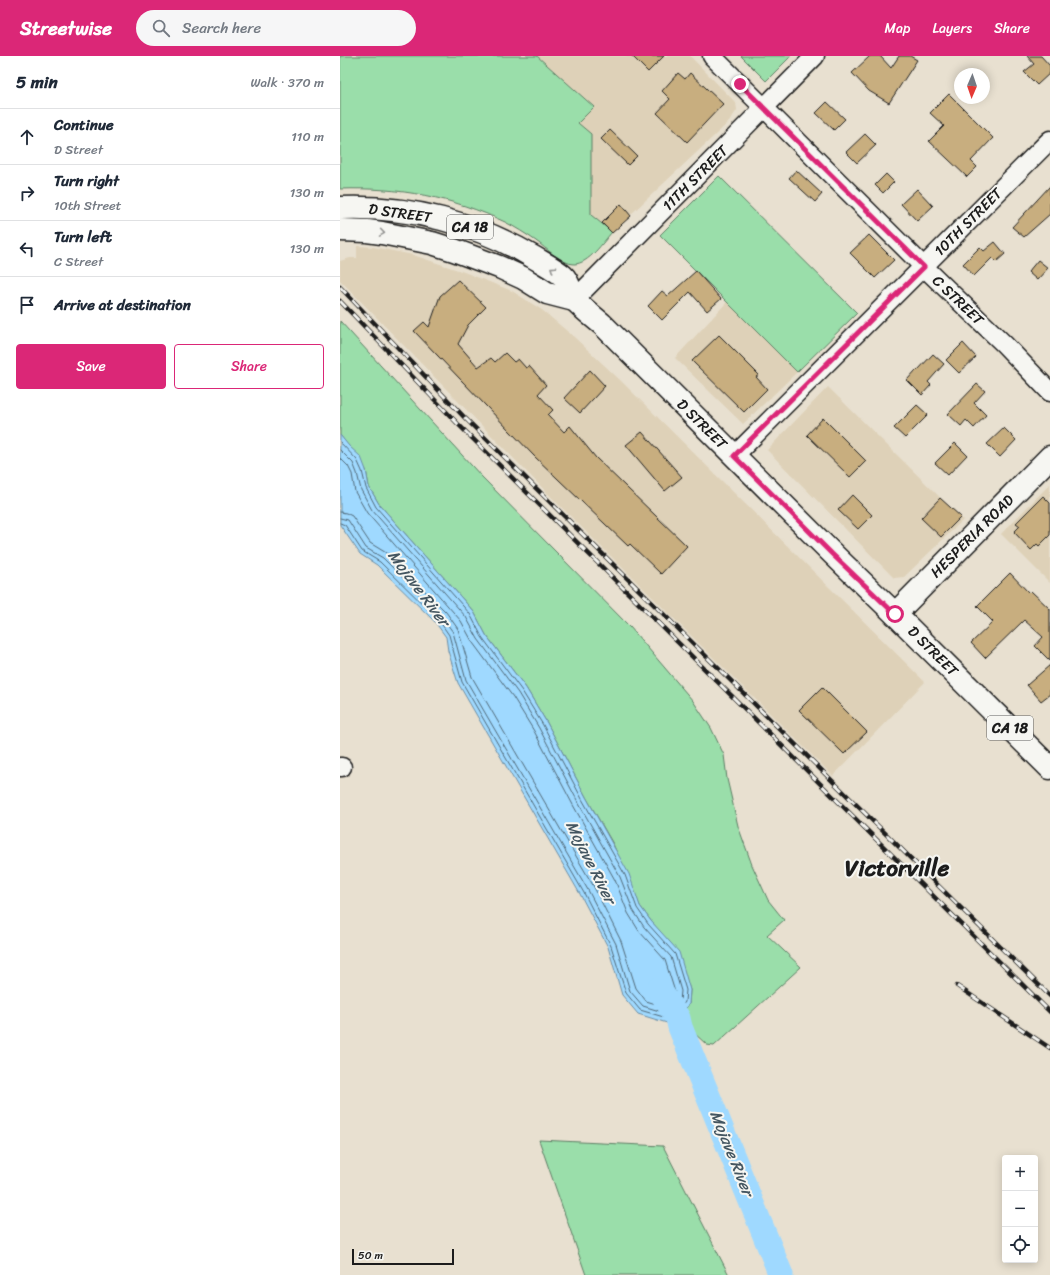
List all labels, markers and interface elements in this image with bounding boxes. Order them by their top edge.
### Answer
search box [136,10,416,46]
text: Streetwise [20,12,112,45]
text: Search here [182,15,261,41]
text: Map [885,16,910,41]
text: Layers [932,16,972,41]
text: Share [994,16,1030,41]
icon: search [150,17,172,39]
text: 5 min [16,67,58,97]
north arrow [954,68,990,104]
text: Walk · 370 m [250,71,324,94]
route end [731,75,749,93]
text: Continue [54,112,114,138]
text: 110 m [291,125,324,148]
icon: ahead [16,126,38,148]
text: D Street [54,138,103,161]
street label: 11TH STREET [656,138,735,217]
text: Turn right [54,168,119,194]
street label: 10TH STREET [928,180,1010,262]
text: 130 m [290,181,324,204]
icon: right [16,182,38,204]
text: 10th Street [54,194,121,217]
street label: D STREET [367,196,434,230]
road number: CA 18 [447,215,493,239]
text: Turn left [54,224,112,250]
one-way arrow [379,229,385,237]
text: 130 m [290,237,324,260]
icon: left [16,238,38,260]
text: C Street [54,250,103,273]
one-way arrow [550,266,557,274]
street label: C STREET [926,268,991,332]
text: Arrive at destination [54,292,191,318]
icon: arrive [16,294,38,316]
button: Save [16,344,166,389]
button: Share [174,344,324,389]
street label: D STREET [670,392,734,456]
street label: HESPERIA ROAD [924,488,1020,584]
water label: Mojave River [380,543,460,635]
route start [886,605,904,623]
street label: D STREET [901,619,965,683]
road number: CA 18 [987,716,1033,740]
water label: Mojave River [558,815,626,912]
district label: Victorville [845,848,949,889]
water label: Mojave River [702,1106,764,1203]
map controls [1002,1155,1038,1263]
button: + [1002,1155,1038,1191]
button: − [1002,1191,1038,1227]
button: locate [1002,1227,1038,1263]
text: 50 m [358,1246,383,1265]
scale bar [352,1247,454,1266]

